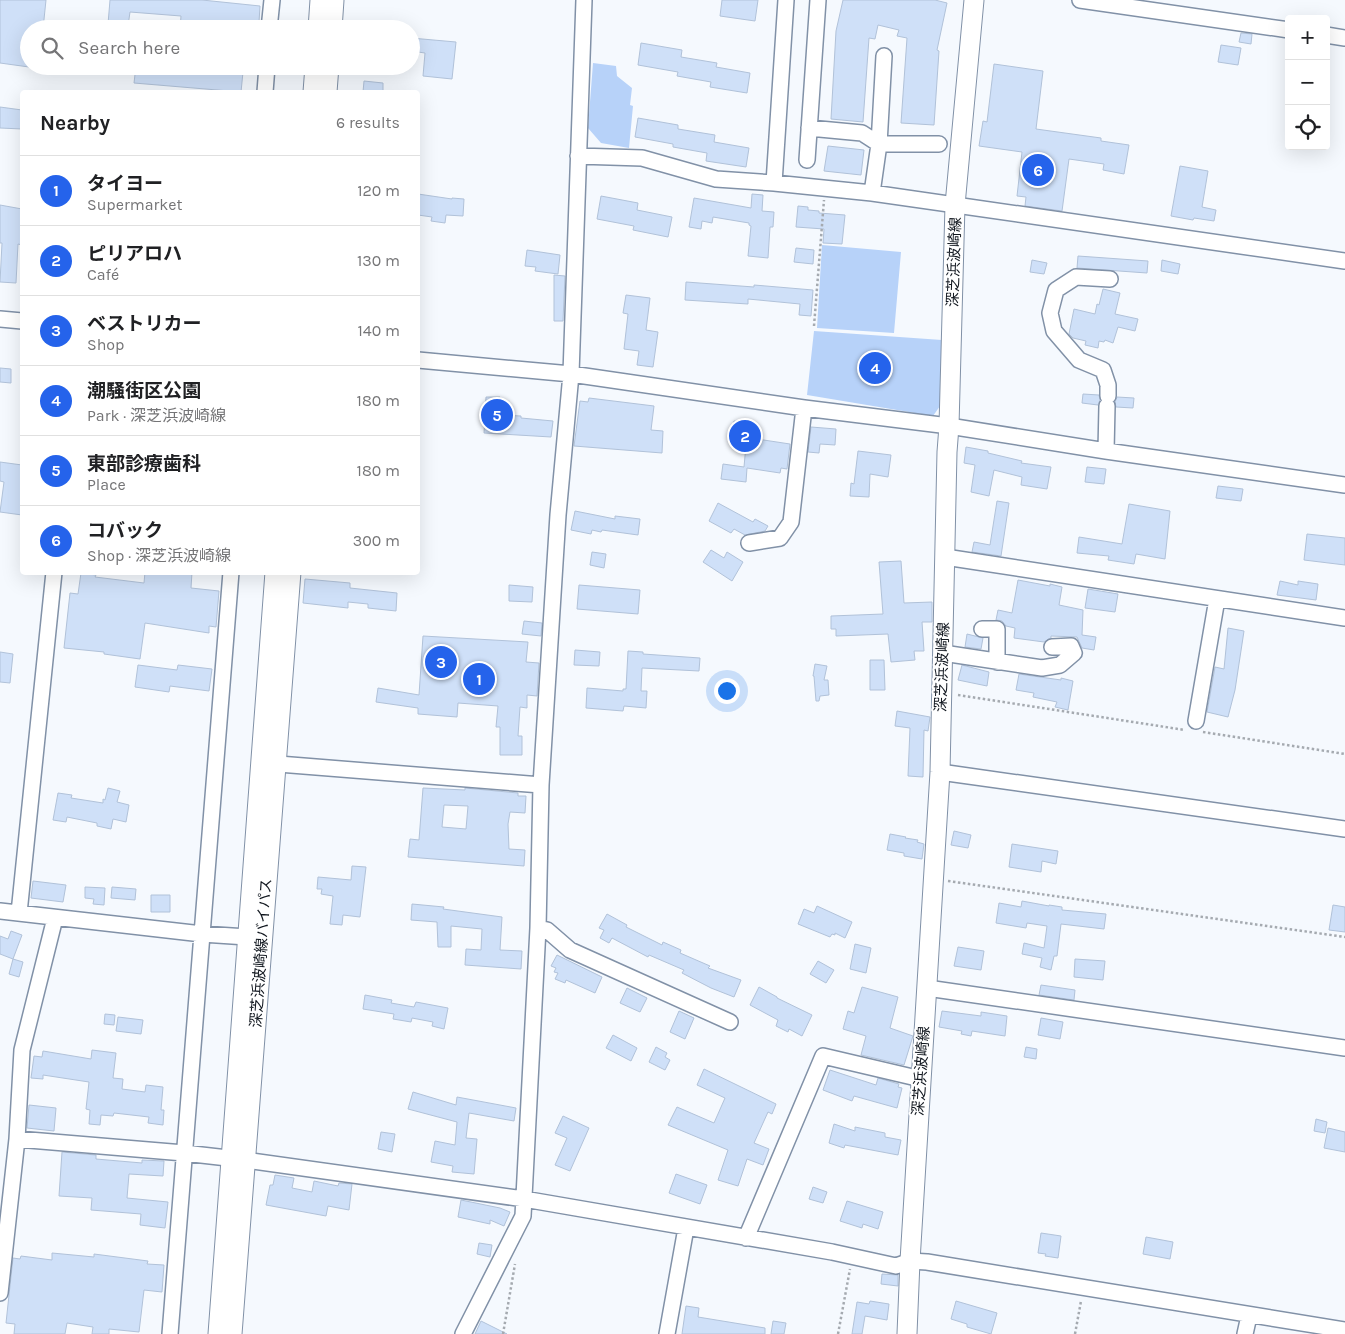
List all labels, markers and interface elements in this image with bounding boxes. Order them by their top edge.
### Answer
map controls [1285,15,1330,150]
button: + [1285,15,1330,60]
search box [20,20,420,75]
icon: search [38,34,66,62]
text: Search here [78,37,180,59]
button: − [1285,60,1330,105]
button: locate [1285,105,1330,150]
text: Nearby [40,111,110,135]
text: 6 results [336,113,400,132]
pin: 6 [1022,151,1054,189]
text: タイヨー [87,173,163,195]
text: 1 [53,181,59,200]
text: 120 m [357,181,400,200]
text: Supermarket [87,195,183,214]
street label: 深芝浜波崎線 [943,217,965,307]
text: ピリアロハ [87,243,182,265]
text: 2 [51,251,61,270]
text: 130 m [357,251,400,270]
text: Café [87,265,119,284]
text: ベストリカー [87,313,201,335]
text: 3 [51,321,61,340]
text: 140 m [358,321,400,340]
text: Shop [87,335,124,354]
pin: 4 [859,349,891,387]
text: 潮騒街区公園 [87,380,201,402]
text: 4 [51,391,61,410]
text: 180 m [357,391,400,410]
pin: 5 [481,396,513,434]
text: Park · 深芝浜波崎線 [87,406,226,425]
pin: 2 [729,417,761,455]
text: 東部診療歯科 [87,453,201,475]
text: 5 [51,461,61,480]
text: 180 m [357,461,400,480]
text: Place [87,475,126,494]
text: コバック [87,520,163,542]
text: 6 [51,531,61,550]
text: 300 m [353,531,400,550]
text: Shop · 深芝浜波崎線 [87,546,231,565]
street label: 深芝浜波崎線 [931,622,953,712]
pin: 3 [425,643,457,681]
pin: 1 [463,660,495,698]
your location [714,678,740,704]
street label: 深芝浜波崎線バイパス [247,878,275,1028]
street label: 深芝浜波崎線 [909,1025,933,1117]

